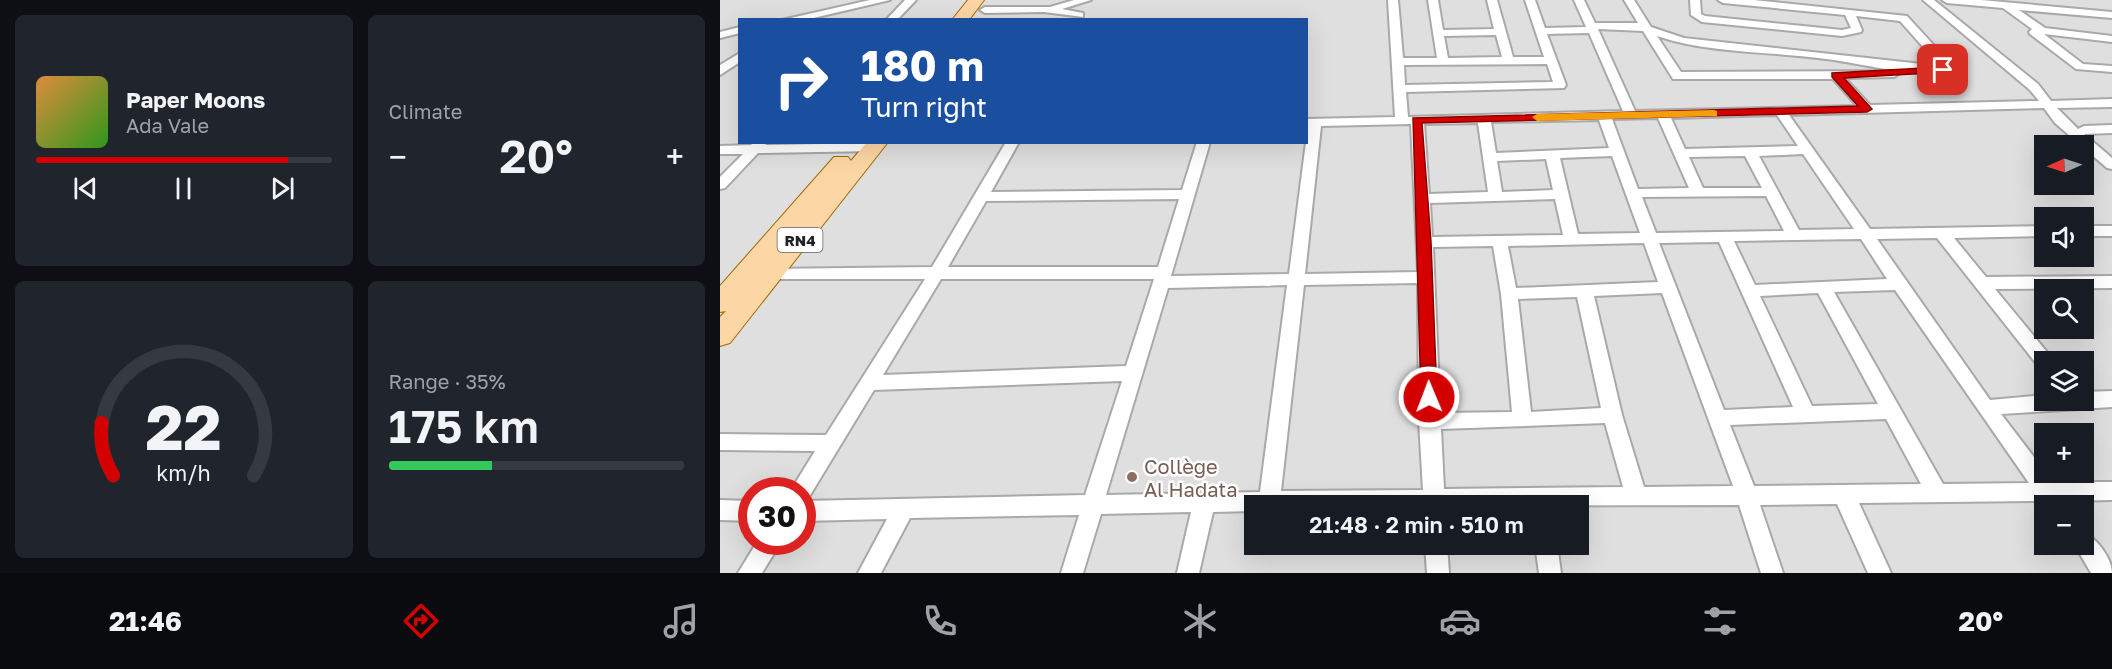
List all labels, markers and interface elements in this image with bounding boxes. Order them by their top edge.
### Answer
text: 180 m [861,40,984,90]
icon: right [762,42,840,120]
pin [1917,44,1968,95]
icon: arrive [1926,53,1959,86]
text: Paper Moons [126,86,265,113]
text: Turn right [861,91,987,123]
text: Climate [389,99,462,123]
text: Ada Vale [126,113,209,137]
text: 20° [500,129,573,183]
north arrow [2034,135,2094,195]
map controls [2034,135,2094,555]
text: − [389,137,407,176]
text: + [666,137,684,176]
icon: previous [69,172,102,205]
icon: pause [167,172,200,205]
icon: next [266,172,299,205]
button: sound [2034,207,2094,267]
road number: RN4 [778,228,823,252]
button: search [2034,279,2094,339]
button: layers [2034,351,2094,411]
position arrow [1397,365,1461,429]
text: Range · 35% [389,369,506,393]
text: 22 [146,389,222,464]
text: 175 km [389,399,539,453]
button: + [2034,423,2094,483]
place label: Collège Al Hadata [1144,454,1238,501]
text: km/h [156,461,211,487]
marker: Collège Al Hadata [1125,470,1139,484]
speed limit sign: 30 [738,477,816,555]
button: − [2034,495,2094,555]
text: 21:48 · 2 min · 510 m [1309,511,1524,538]
icon: directions [400,600,442,642]
icon: music [660,600,702,642]
icon: phone [919,600,961,642]
icon: climate [1179,600,1221,642]
icon: car [1439,600,1481,642]
icon: filters [1699,600,1741,642]
text: 21:46 [109,605,182,637]
text: 20° [1959,605,2003,637]

